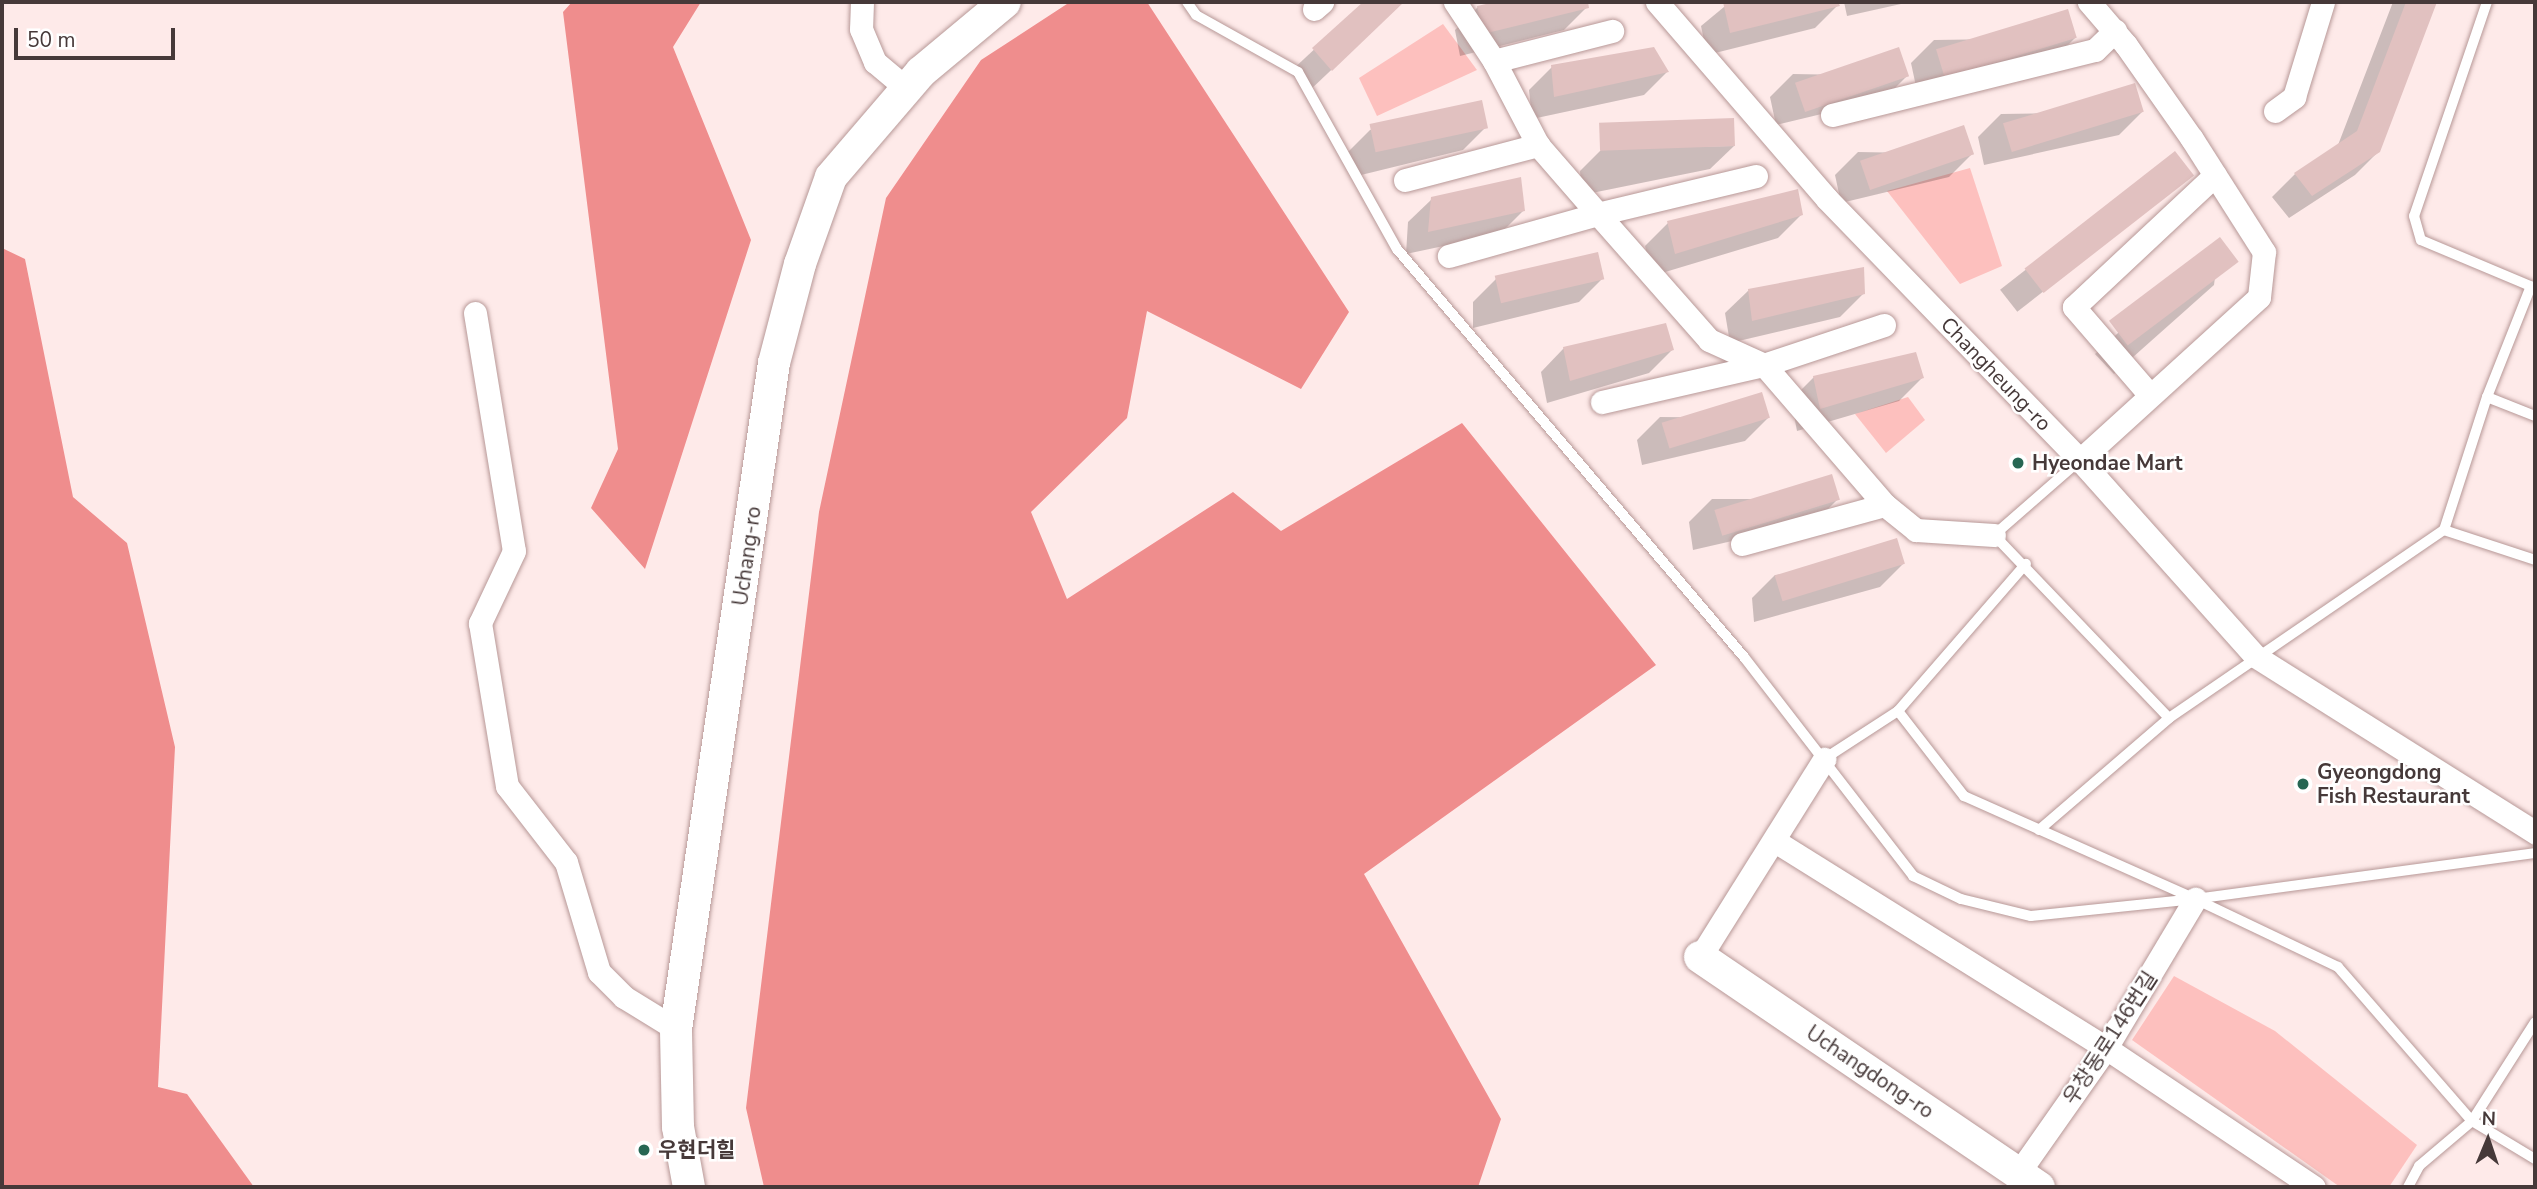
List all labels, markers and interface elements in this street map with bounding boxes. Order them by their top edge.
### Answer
scale bar [18,14,178,58]
text: 50 m [27,26,76,54]
street label: Changheung-ro [1935,312,2057,436]
place label: Hyeondae Mart [2032,450,2183,476]
marker: Hyeondae Mart [2010,455,2026,471]
street label: Uchang-ro [728,505,766,607]
place label: Gyeongdong Fish Restaurant [2317,759,2470,809]
marker: Gyeongdong Fish Restaurant [2295,776,2311,792]
street label: 우창동로146번길 [2058,967,2162,1109]
street label: Uchangdong-ro [1801,1020,1939,1124]
north arrow [2453,1105,2523,1175]
text: N [2481,1106,2496,1132]
place label: 우현더힐 [658,1137,735,1163]
marker: 우현더힐 [636,1142,652,1158]

